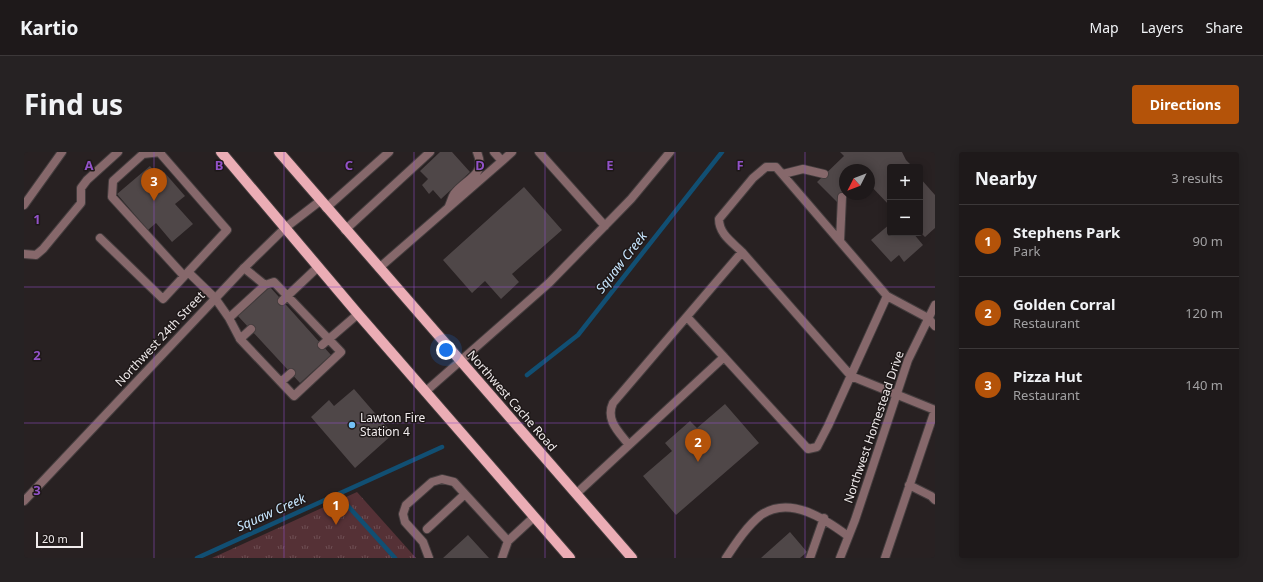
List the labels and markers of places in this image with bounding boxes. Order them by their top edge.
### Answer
pin: 3 [141,168,167,201]
place label: Lawton Fire Station 4 [360,409,426,440]
marker: Lawton Fire Station 4 [347,420,357,430]
pin: 2 [685,429,711,462]
pin: 1 [323,492,349,525]

